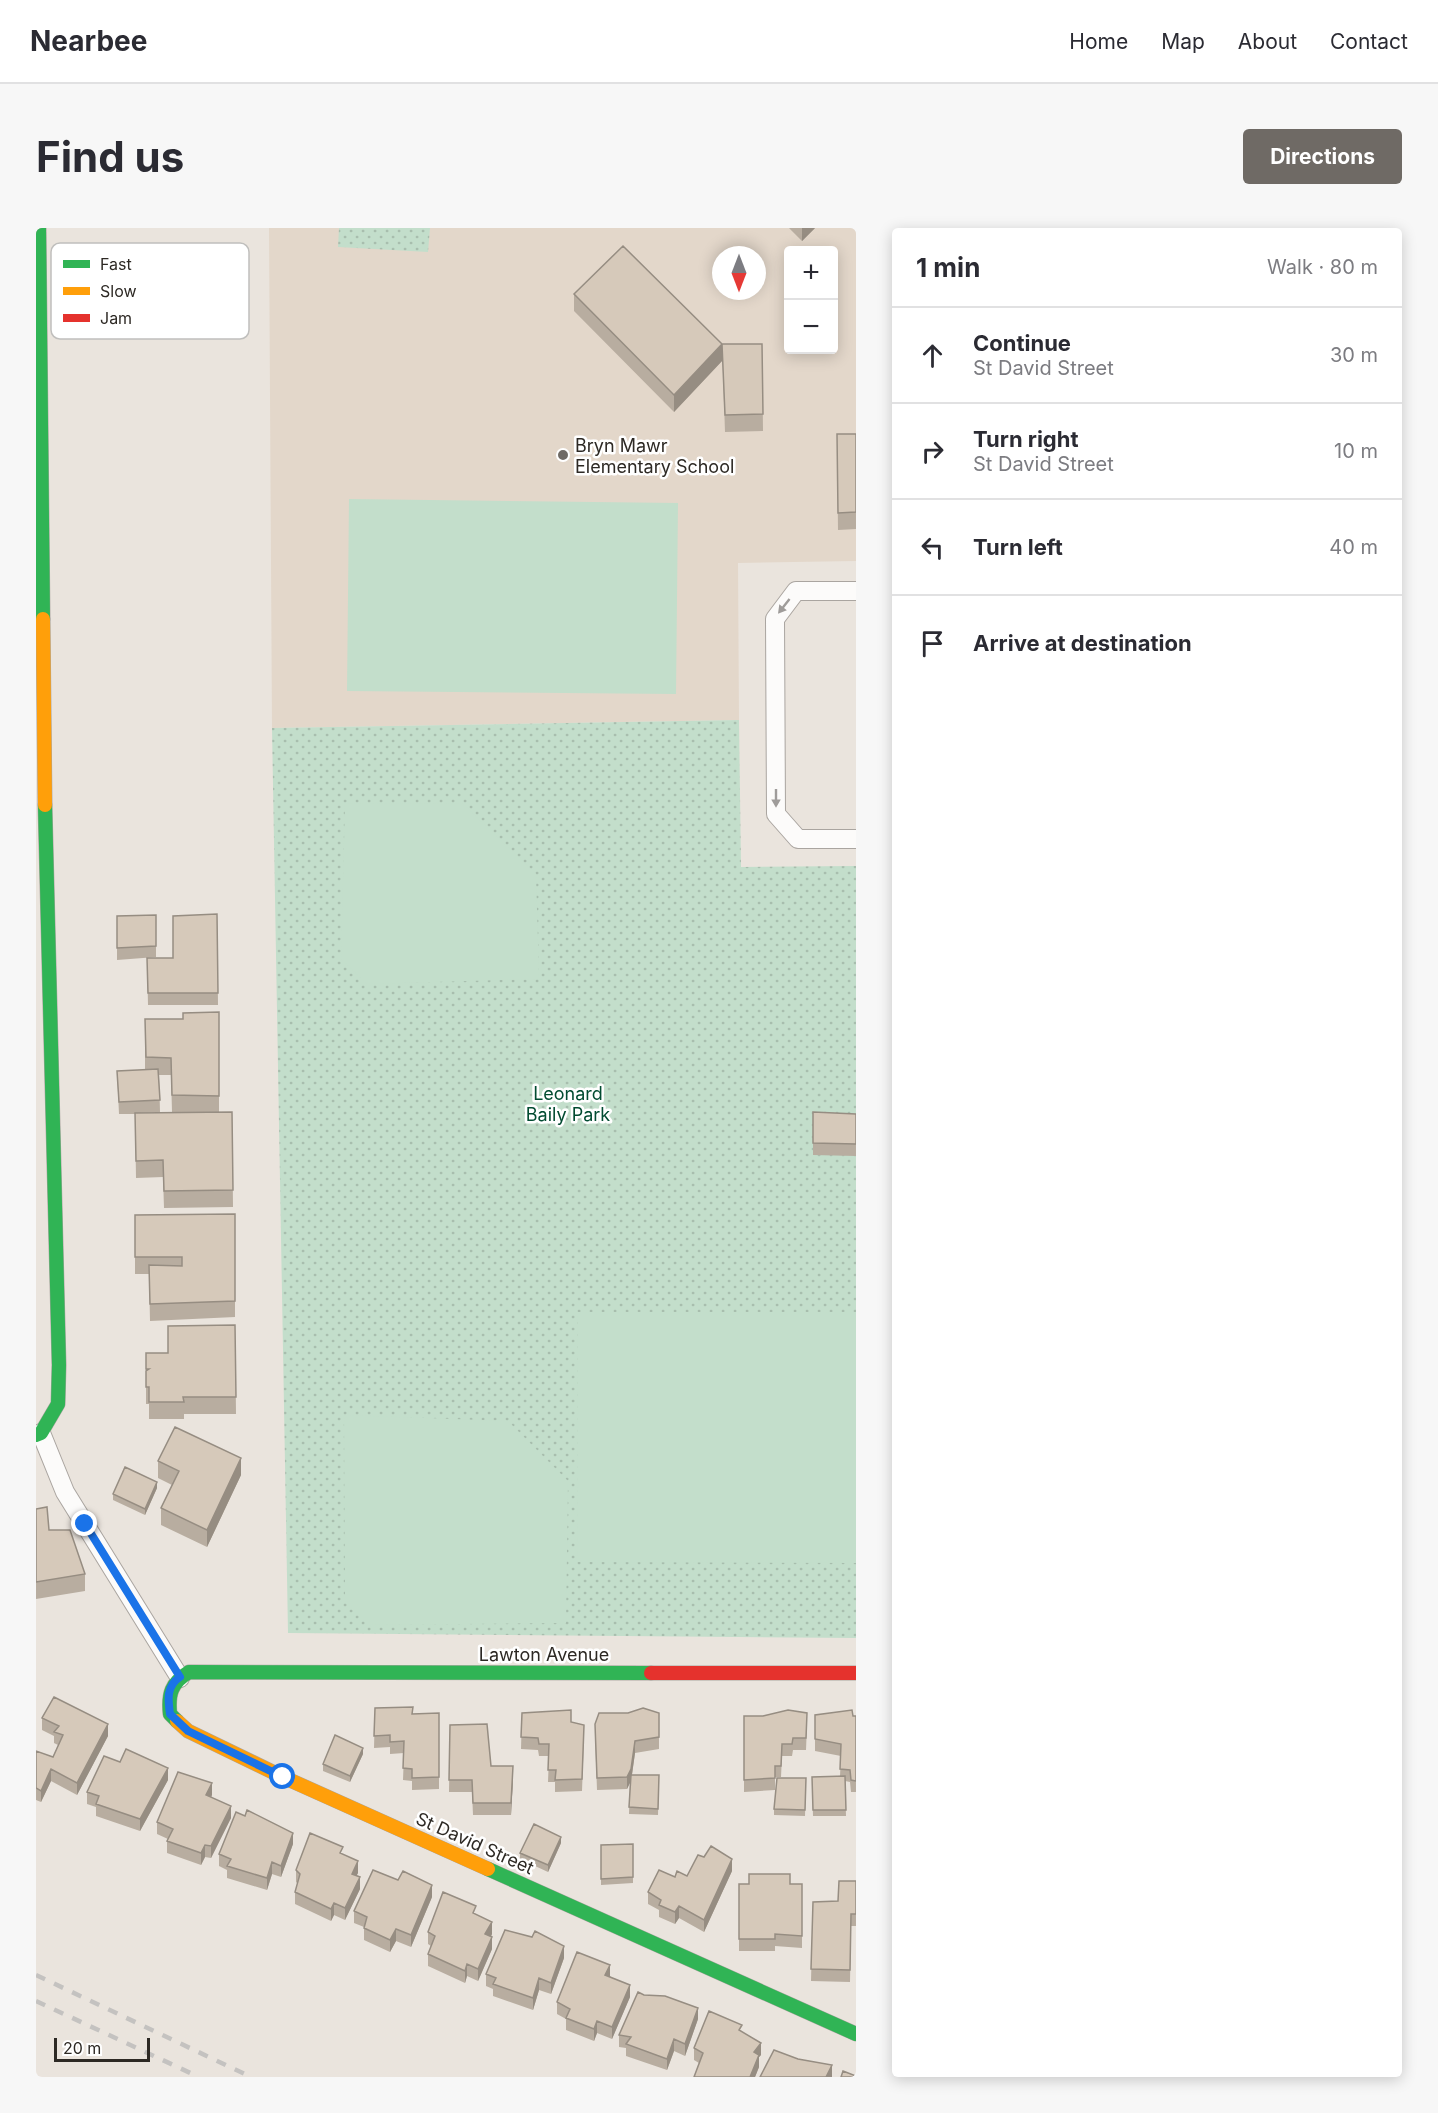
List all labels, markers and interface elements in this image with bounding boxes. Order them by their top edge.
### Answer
text: Nearbee [30,24,147,58]
text: Home [1069,29,1128,54]
text: Map [1161,29,1205,54]
text: About [1238,29,1297,54]
text: Contact [1330,29,1408,54]
button: Directions [1243,129,1402,184]
text: Find us [36,131,184,182]
legend [51,243,249,339]
north arrow [712,246,766,300]
map controls [784,246,838,354]
button: + [784,246,838,300]
text: 1 min [916,252,980,283]
text: Fast [100,254,132,274]
text: Walk · 80 m [1267,255,1378,279]
text: Slow [100,281,137,301]
button: − [784,300,838,354]
text: Jam [100,308,132,328]
text: Continue [973,330,1071,356]
icon: ahead [916,339,949,372]
text: 30 m [1330,343,1378,367]
text: St David Street [973,356,1114,380]
text: Turn right [973,426,1079,452]
place label: Bryn Mawr Elementary School [575,435,734,477]
icon: right [916,435,949,468]
text: 10 m [1334,439,1378,463]
marker: Bryn Mawr Elementary School [556,448,570,462]
text: St David Street [973,452,1114,476]
icon: left [916,531,949,564]
text: Turn left [973,534,1063,560]
text: 40 m [1329,535,1378,559]
one-way arrow [778,598,790,614]
icon: arrive [916,627,949,660]
text: Arrive at destination [973,630,1192,656]
one-way arrow [771,789,781,808]
park label: Leonard Baily Park [526,1083,610,1125]
route end [71,1510,97,1536]
street label: Lawton Avenue [479,1644,609,1665]
route start [269,1763,295,1789]
street label: St David Street [413,1808,537,1878]
scale bar [54,2035,150,2062]
text: 20 m [63,2038,101,2058]

